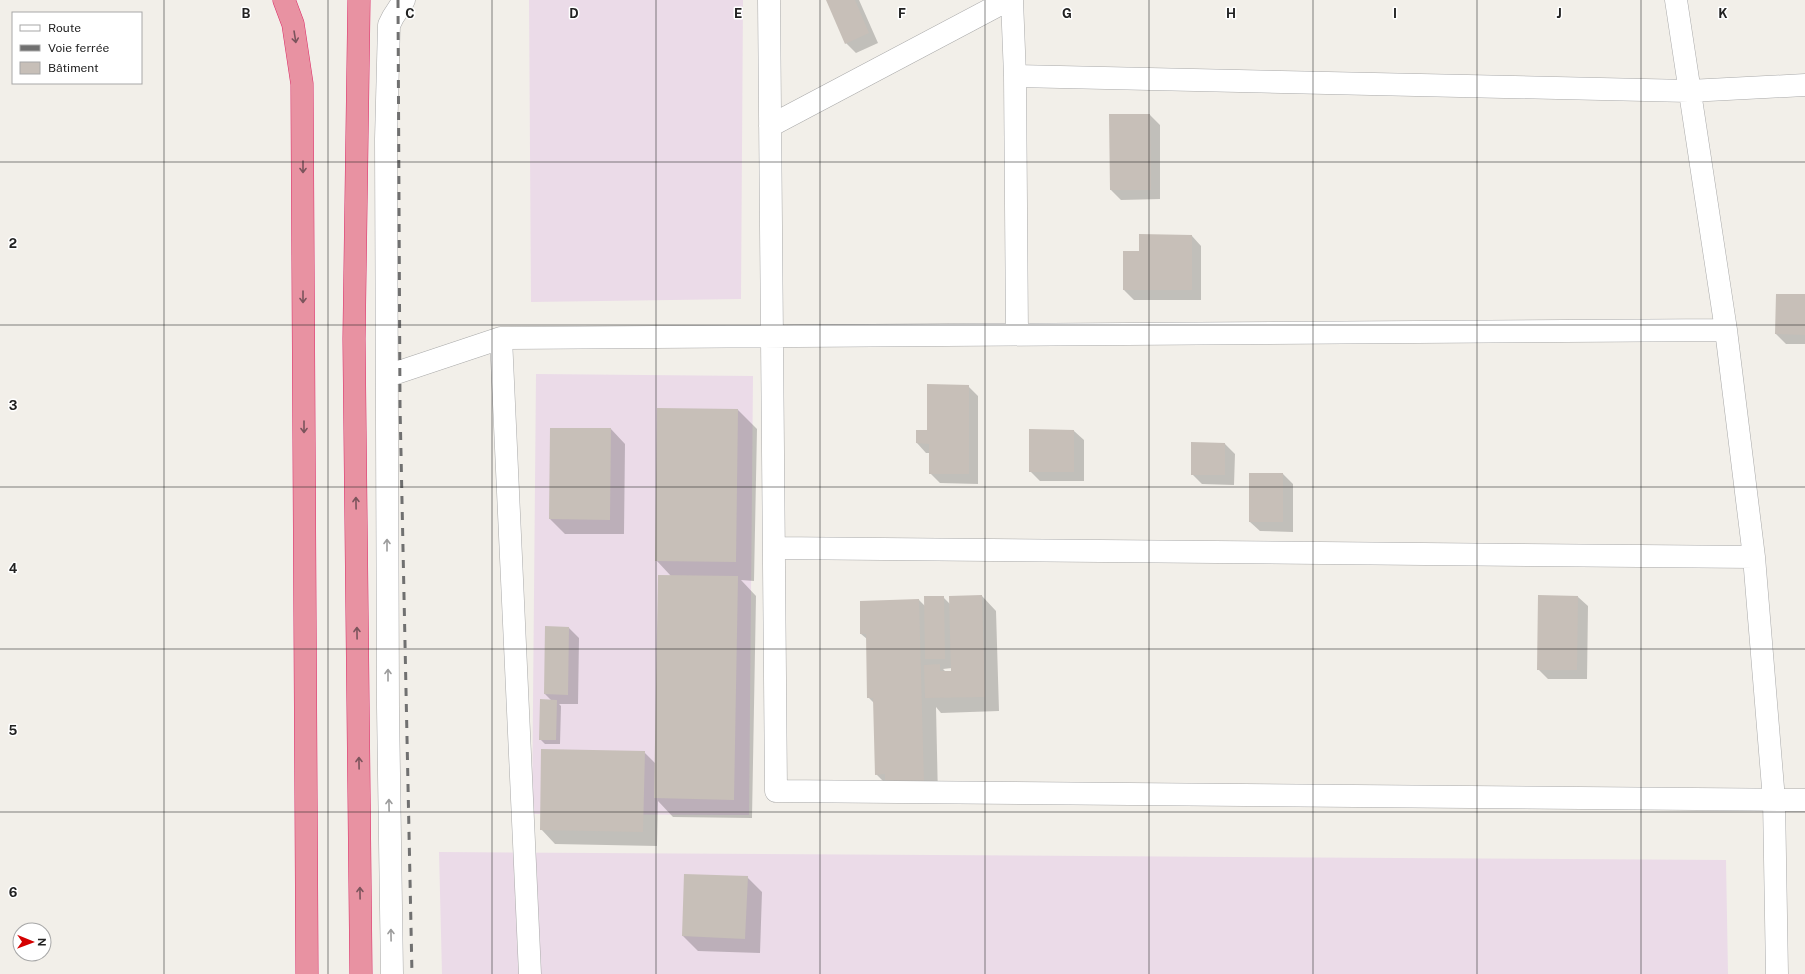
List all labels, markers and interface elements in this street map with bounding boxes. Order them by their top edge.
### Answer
text: B [242,6,251,21]
text: C [405,6,415,21]
text: D [569,6,579,21]
text: E [734,6,742,21]
text: F [898,6,906,21]
text: G [1062,6,1072,21]
text: H [1226,6,1236,21]
text: I [1393,6,1397,21]
text: J [1556,6,1562,21]
text: K [1718,6,1728,21]
legend [12,12,142,84]
text: Route [48,21,81,35]
one-way arrow [291,30,299,43]
text: Voie ferrée [48,41,109,55]
text: Bâtiment [48,61,99,75]
one-way arrow [299,160,307,173]
text: 2 [9,236,17,251]
one-way arrow [300,290,307,303]
text: 3 [9,398,18,413]
one-way arrow [300,420,308,433]
one-way arrow [352,497,360,510]
one-way arrow [383,539,391,552]
text: 4 [9,561,18,576]
one-way arrow [353,627,361,640]
one-way arrow [384,669,392,682]
text: 5 [9,723,18,738]
one-way arrow [355,757,363,770]
one-way arrow [385,799,393,812]
text: 6 [9,885,18,900]
one-way arrow [356,887,364,900]
north arrow [12,922,52,962]
one-way arrow [387,929,395,942]
text: N [36,938,48,947]

